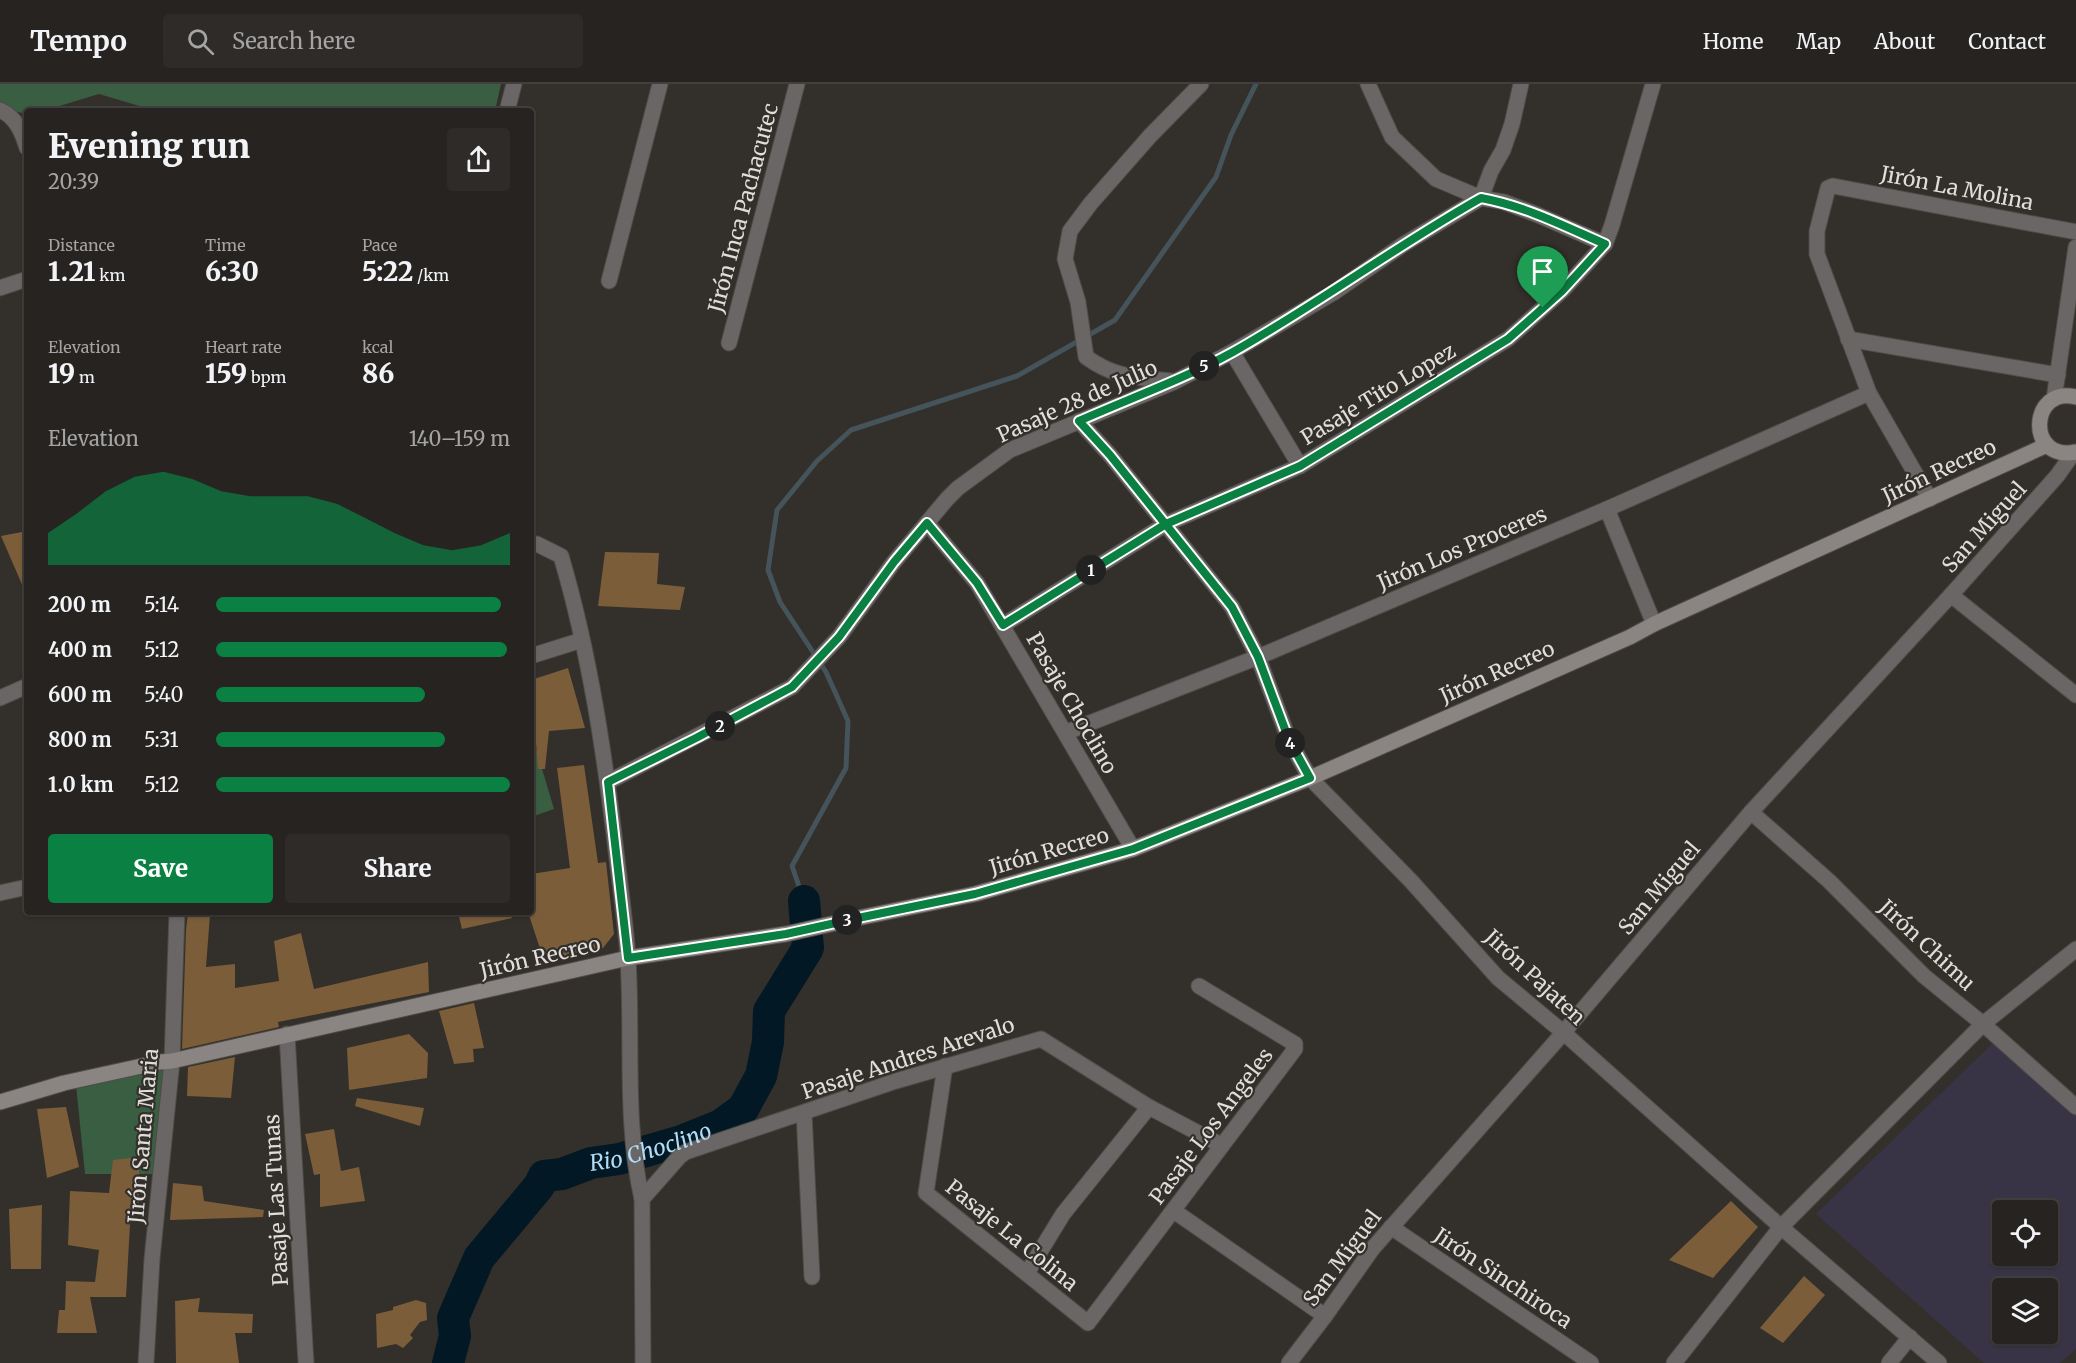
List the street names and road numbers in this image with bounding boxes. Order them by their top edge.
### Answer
street label: Jirón Inca Pachacutec [702,100,784,317]
street label: Jirón La Molina [1877,160,2036,216]
street label: Pasaje Tito Lopez [1296,337,1460,451]
street label: Pasaje 28 de Julio [993,354,1161,448]
street label: Jirón Recreo [1877,433,2000,510]
street label: San Miguel [1936,475,2032,578]
street label: Jirón Los Proceres [1372,500,1551,596]
street label: Pasaje Choclino [1021,627,1123,779]
street label: Jirón Recreo [1434,635,1559,710]
street label: Jirón Recreo [985,821,1112,881]
street label: San Miguel [1612,835,1706,940]
street label: Jirón Chimu [1872,893,1981,996]
street label: Jirón Pajaten [1478,923,1591,1031]
street label: Jirón Recreo [476,930,603,984]
street label: Pasaje Andres Arevalo [798,1011,1018,1105]
street label: Pasaje Los Angeles [1143,1042,1279,1210]
street label: Jirón Santa Maria [122,1047,164,1226]
street label: Pasaje Las Tunas [258,1113,294,1287]
street label: Pasaje La Colina [940,1173,1084,1297]
street label: San Miguel [1297,1204,1387,1311]
street label: Jirón Sinchiroca [1428,1221,1577,1334]

